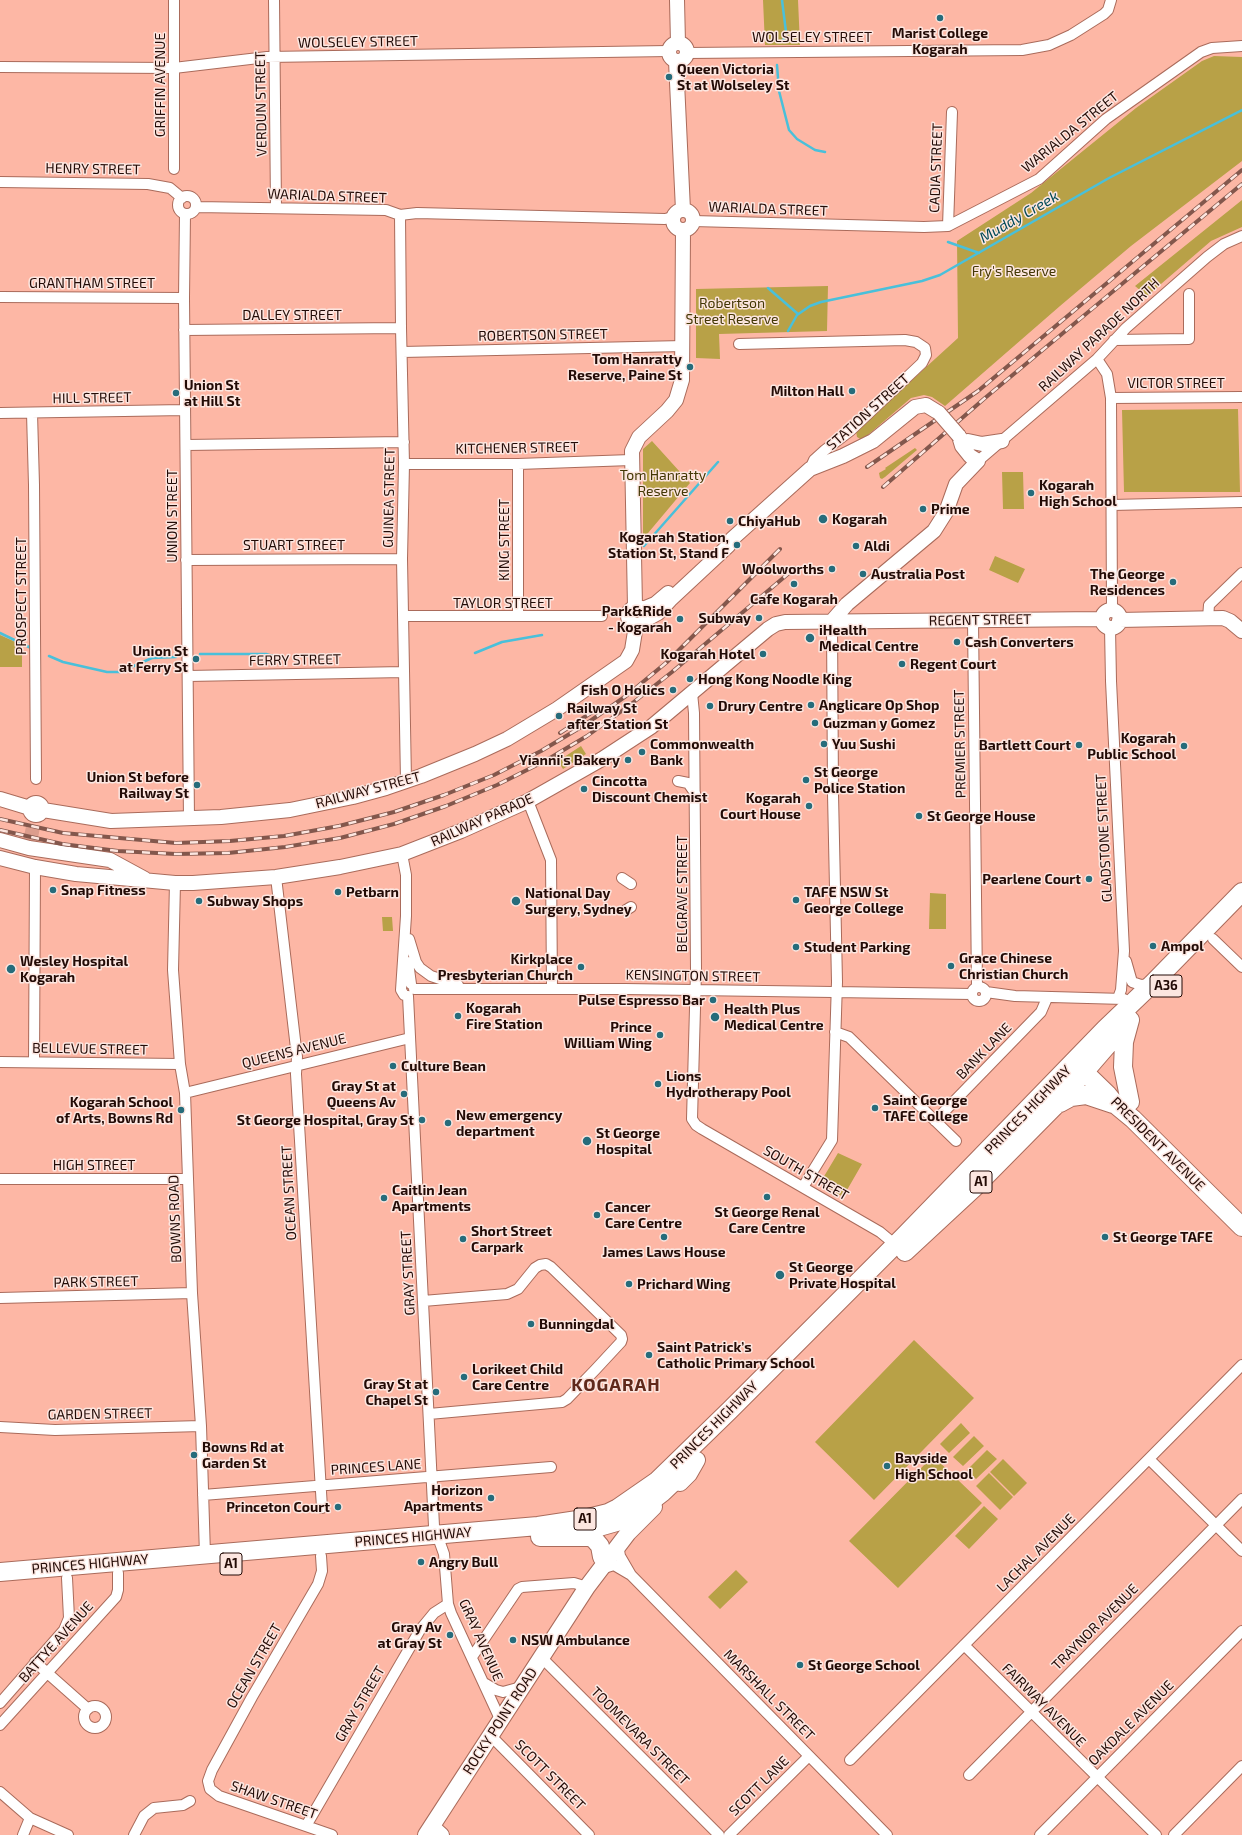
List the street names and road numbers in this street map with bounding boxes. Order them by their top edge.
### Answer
street label: WOLSELEY STREET [752,29,872,45]
street label: GRIFFIN AVENUE [152,33,168,137]
street label: WOLSELEY STREET [298,33,418,51]
street label: VERDUN STREET [252,51,270,157]
street label: WARIALDA STREET [1018,88,1122,176]
street label: CADIA STREET [926,123,946,213]
street label: HENRY STREET [45,160,141,178]
street label: WARIALDA STREET [267,186,387,206]
street label: WARIALDA STREET [708,199,828,219]
street label: GRANTHAM STREET [29,275,155,291]
street label: RAILWAY PARADE NORTH [1035,275,1163,395]
street label: DALLEY STREET [242,307,342,323]
street label: ROBERTSON STREET [478,325,608,345]
street label: STATION STREET [823,370,913,454]
street label: VICTOR STREET [1127,375,1225,391]
street label: HILL STREET [52,389,132,407]
street label: KITCHENER STREET [455,439,579,457]
street label: GUINEA STREET [380,448,398,548]
street label: UNION STREET [164,469,180,563]
street label: KING STREET [496,499,512,581]
street label: PROSPECT STREET [13,537,29,655]
street label: STUART STREET [243,537,345,553]
street label: TAYLOR STREET [453,595,553,611]
street label: REGENT STREET [929,611,1031,629]
street label: FERRY STREET [249,651,341,669]
street label: PREMIER STREET [951,689,969,799]
street label: RAILWAY STREET [314,768,422,812]
street label: GLADSTONE STREET [1092,773,1116,903]
street label: RAILWAY PARADE [428,790,536,850]
street label: BELGRAVE STREET [674,835,690,953]
street label: KENSINGTON STREET [625,966,761,986]
road number: A36 [1150,975,1182,997]
street label: BANK LANE [953,1019,1015,1083]
street label: QUEENS AVENUE [240,1030,348,1072]
street label: BELLEVUE STREET [32,1040,148,1058]
street label: PRINCES HIGHWAY [981,1062,1075,1158]
street label: PRESIDENT AVENUE [1107,1093,1209,1195]
street label: SOUTH STREET [760,1142,852,1204]
street label: OCEAN STREET [278,1145,300,1241]
street label: HIGH STREET [53,1157,135,1173]
road number: A1 [970,1171,992,1193]
street label: BOWNS ROAD [165,1175,185,1263]
street label: GRAY STREET [397,1230,419,1316]
street label: PARK STREET [53,1273,139,1291]
street label: PRINCES HIGHWAY [667,1378,761,1472]
street label: GARDEN STREET [47,1405,153,1423]
street label: PRINCES LANE [330,1455,422,1479]
road number: A1 [574,1508,596,1530]
street label: LACHAL AVENUE [993,1510,1079,1596]
street label: PRINCES HIGHWAY [354,1524,472,1550]
street label: PRINCES HIGHWAY [31,1551,149,1577]
road number: A1 [220,1553,242,1575]
street label: TRAYNOR AVENUE [1048,1580,1142,1674]
street label: GRAY AVENUE [455,1596,507,1684]
street label: BATTYE AVENUE [15,1598,97,1686]
street label: OCEAN STREET [223,1621,285,1711]
street label: MARSHALL STREET [720,1646,818,1744]
street label: FAIRWAY AVENUE [999,1660,1089,1750]
street label: GRAY STREET [331,1663,389,1745]
street label: ROCKY POINT ROAD [459,1665,541,1777]
street label: OAKDALE AVENUE [1085,1677,1177,1769]
street label: TOOMEVARA STREET [587,1683,693,1789]
street label: SCOTT STREET [511,1736,589,1814]
street label: SCOTT LANE [726,1753,792,1819]
street label: SHAW STREET [229,1777,319,1823]

